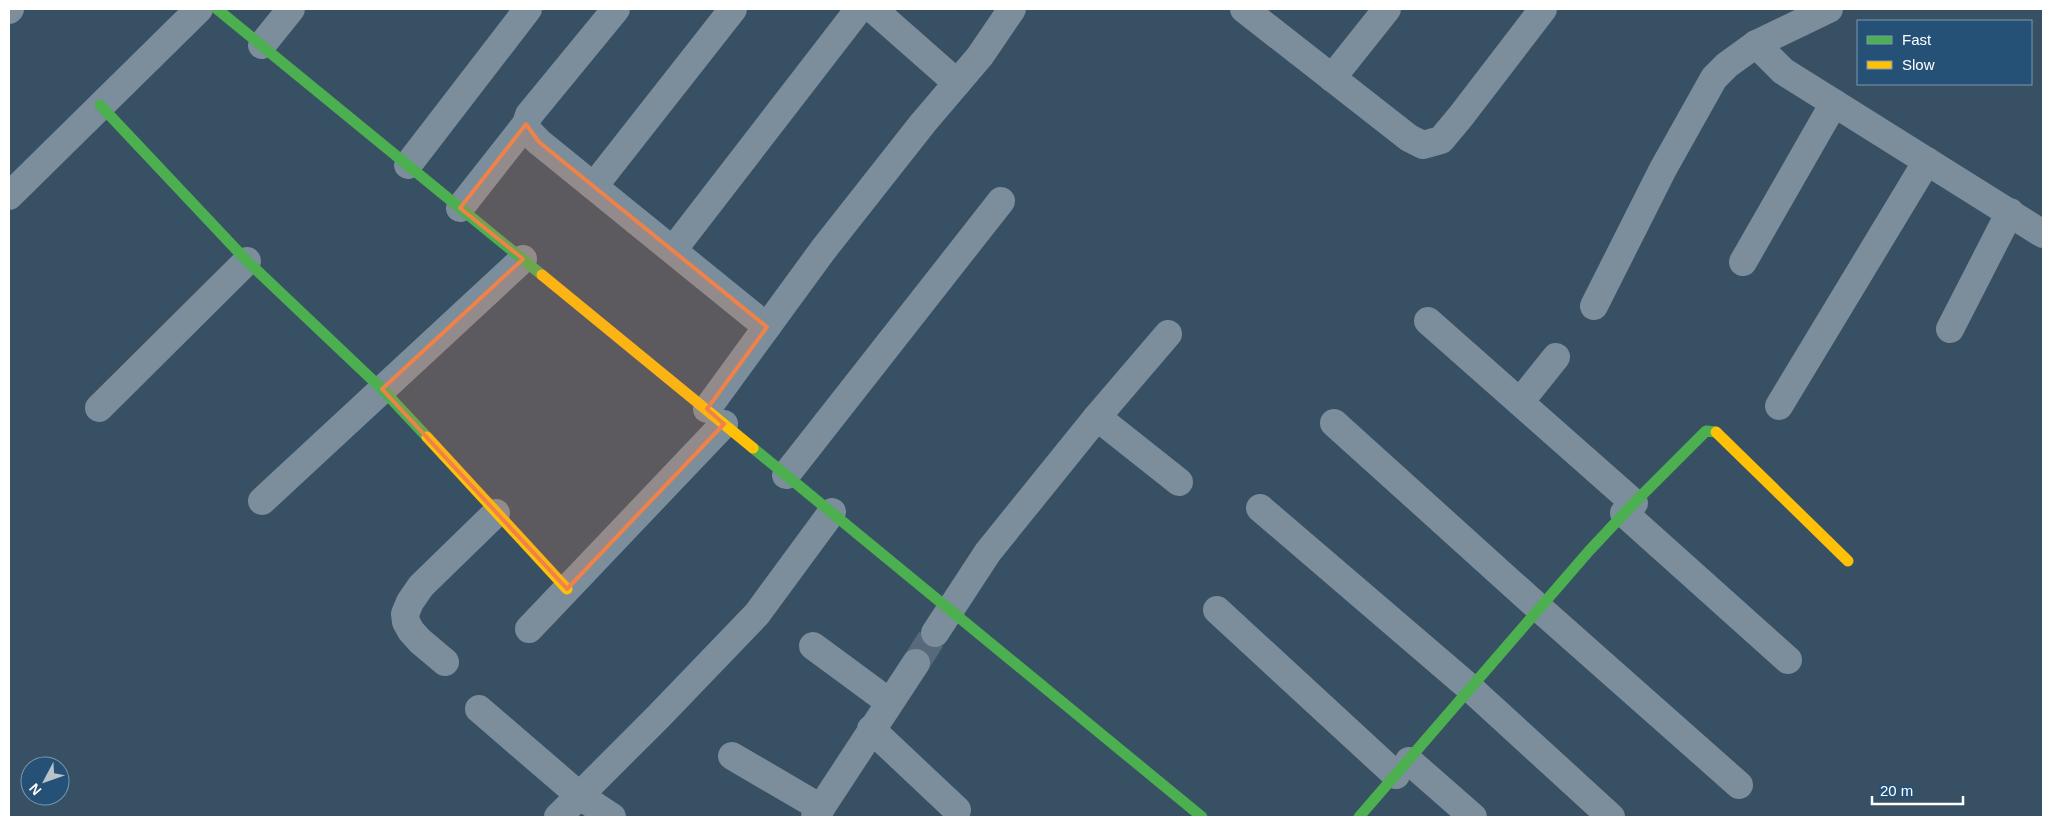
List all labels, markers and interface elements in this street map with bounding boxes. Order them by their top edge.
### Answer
legend [1857,20,2032,85]
text: Fast [1902,31,1932,48]
text: Slow [1902,56,1935,73]
north arrow [20,756,70,806]
scale bar [1872,774,1963,806]
text: N [26,780,45,799]
text: 20 m [1880,782,1913,799]

